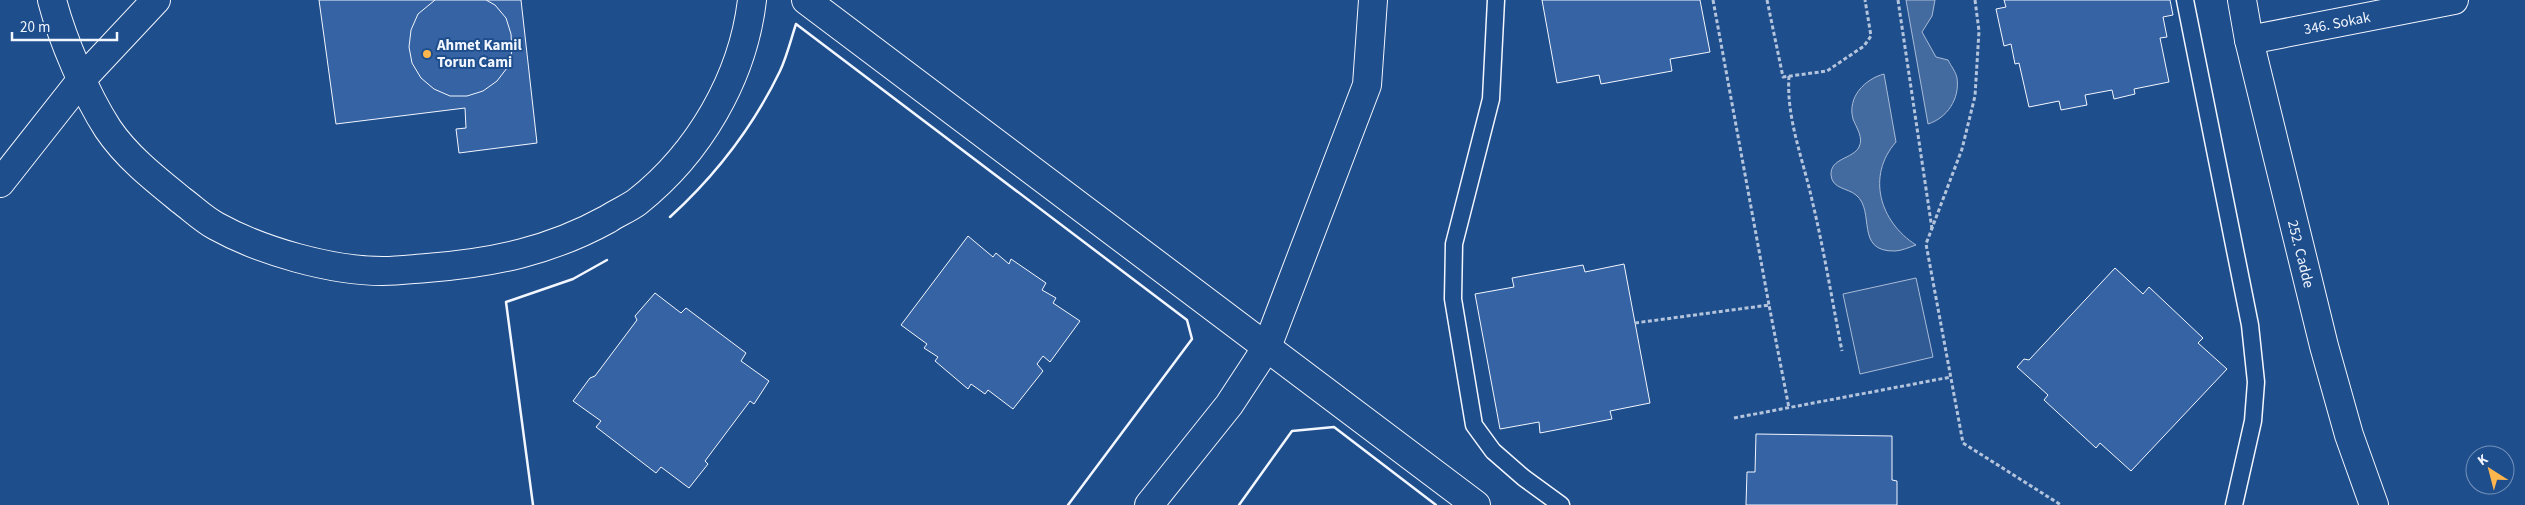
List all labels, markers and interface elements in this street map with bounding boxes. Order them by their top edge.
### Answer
street label: 346. Sokak [2302,7,2373,40]
scale bar [12,10,118,42]
text: 20 m [20,17,50,38]
place label: Ahmet Kamil Torun Cami [436,35,522,73]
marker: Ahmet Kamil Torun Cami [421,48,433,60]
street label: 252. Cadde [2282,218,2319,290]
north arrow [2465,445,2515,495]
text: K [2474,449,2493,471]

